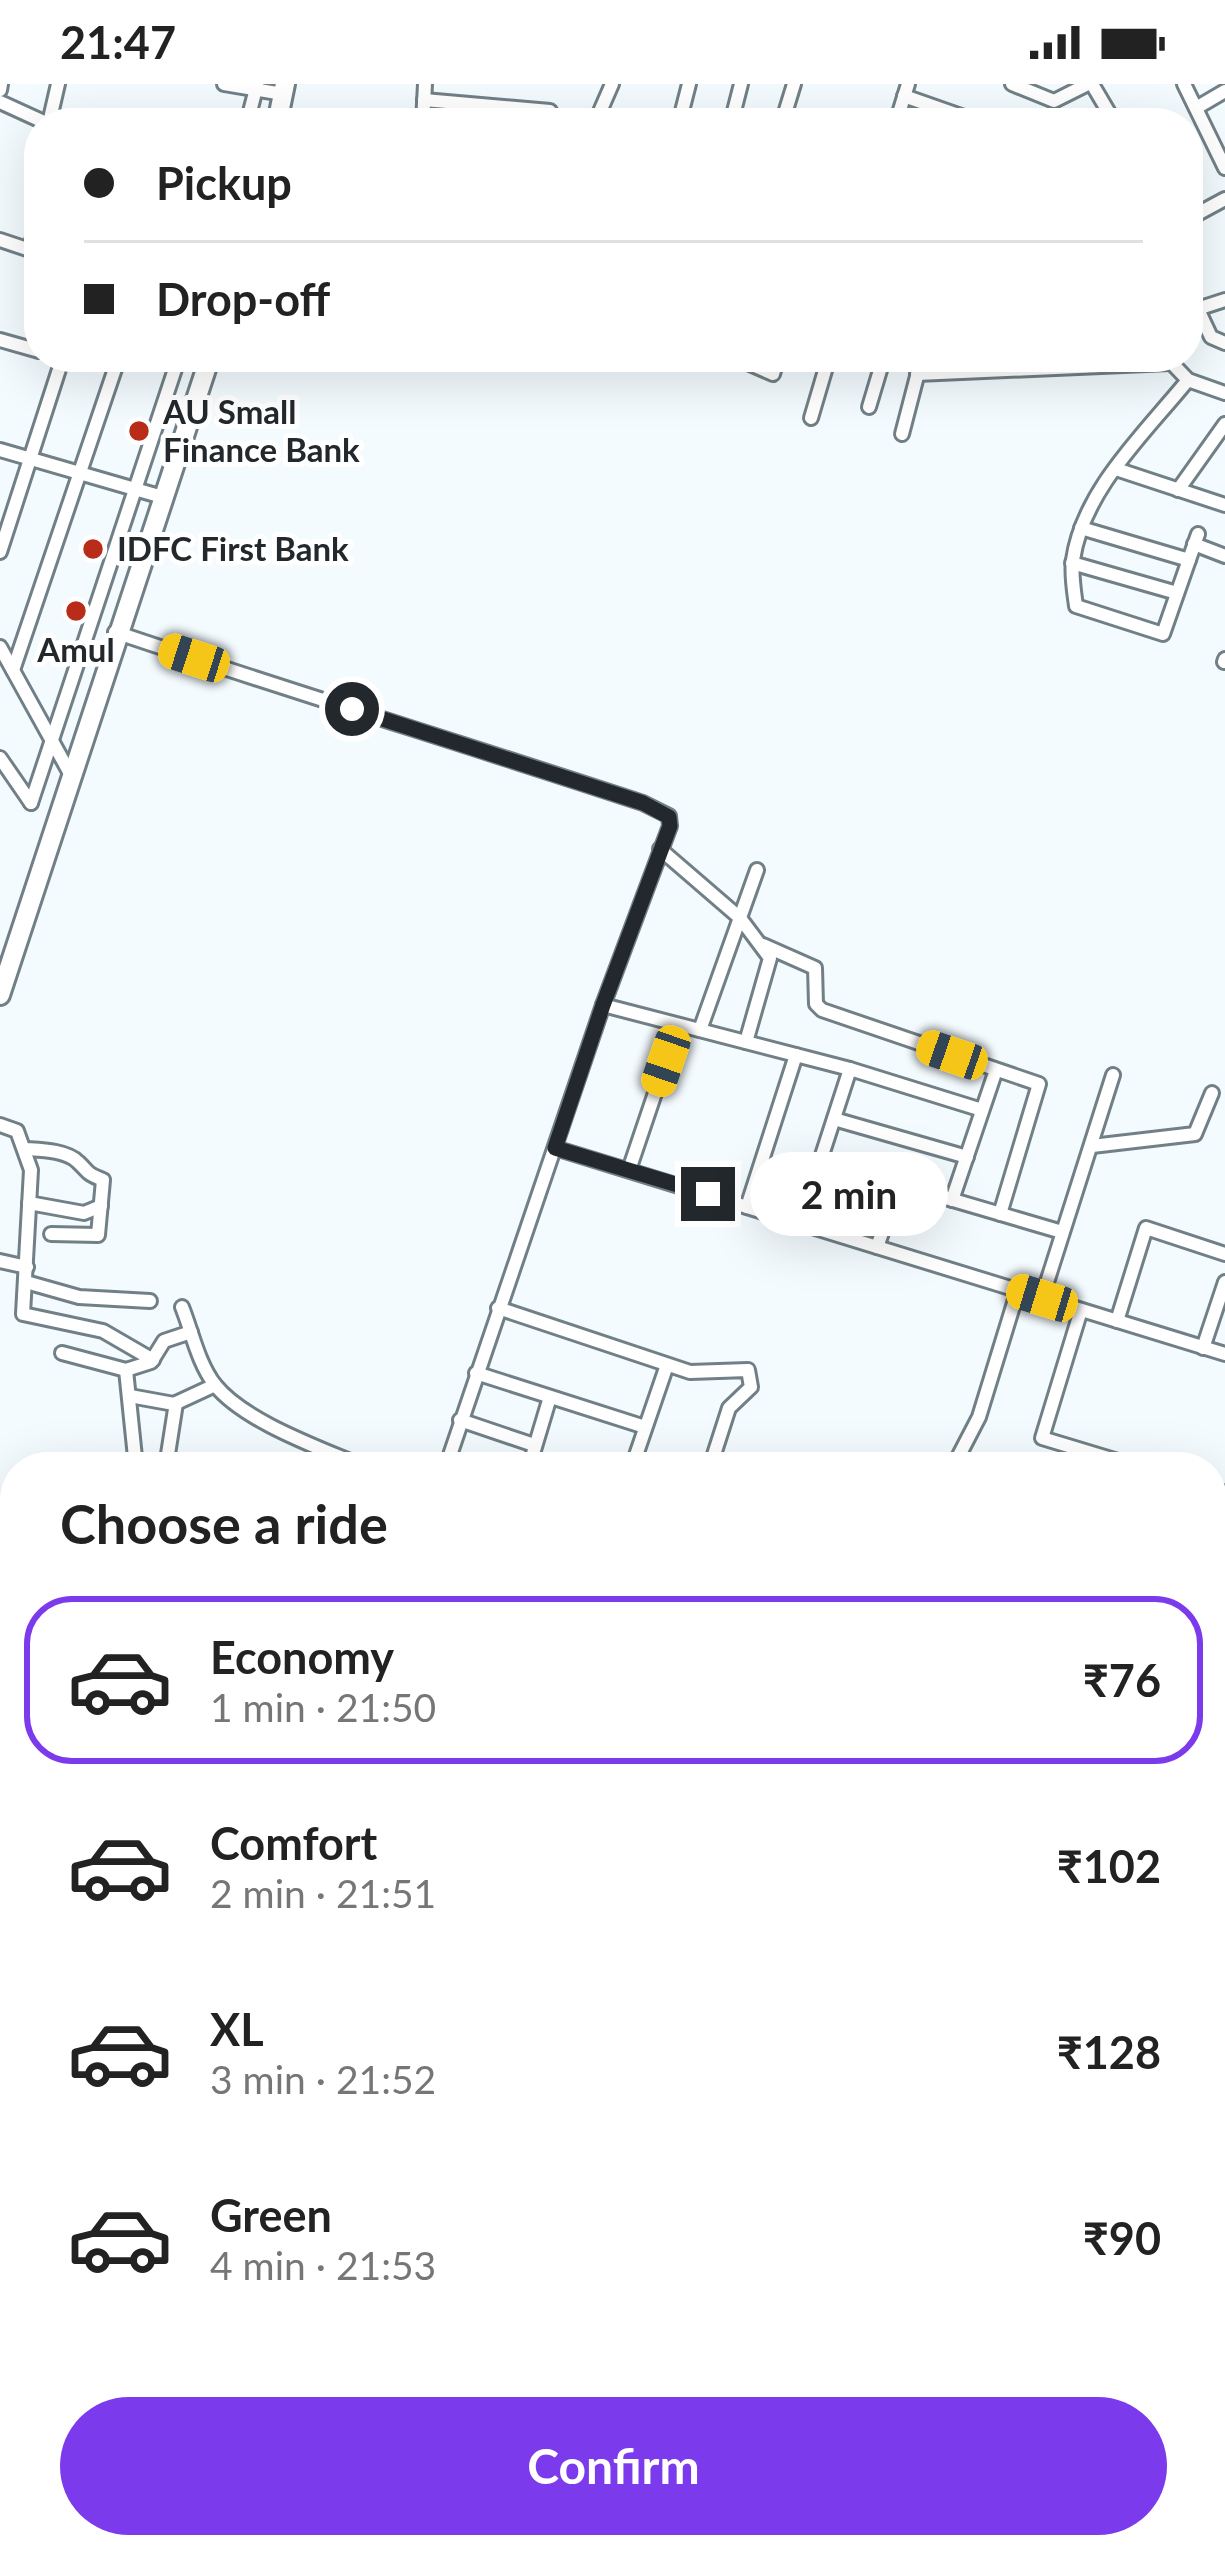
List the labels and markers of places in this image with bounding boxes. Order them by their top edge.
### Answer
place label: AU Small Finance Bank [162,391,360,469]
marker: AU Small Finance Bank [126,418,152,444]
place label: IDFC First Bank [117,528,349,568]
marker: IDFC First Bank [80,536,106,562]
marker: Amul [63,598,89,624]
place label: Amul [36,629,115,669]

